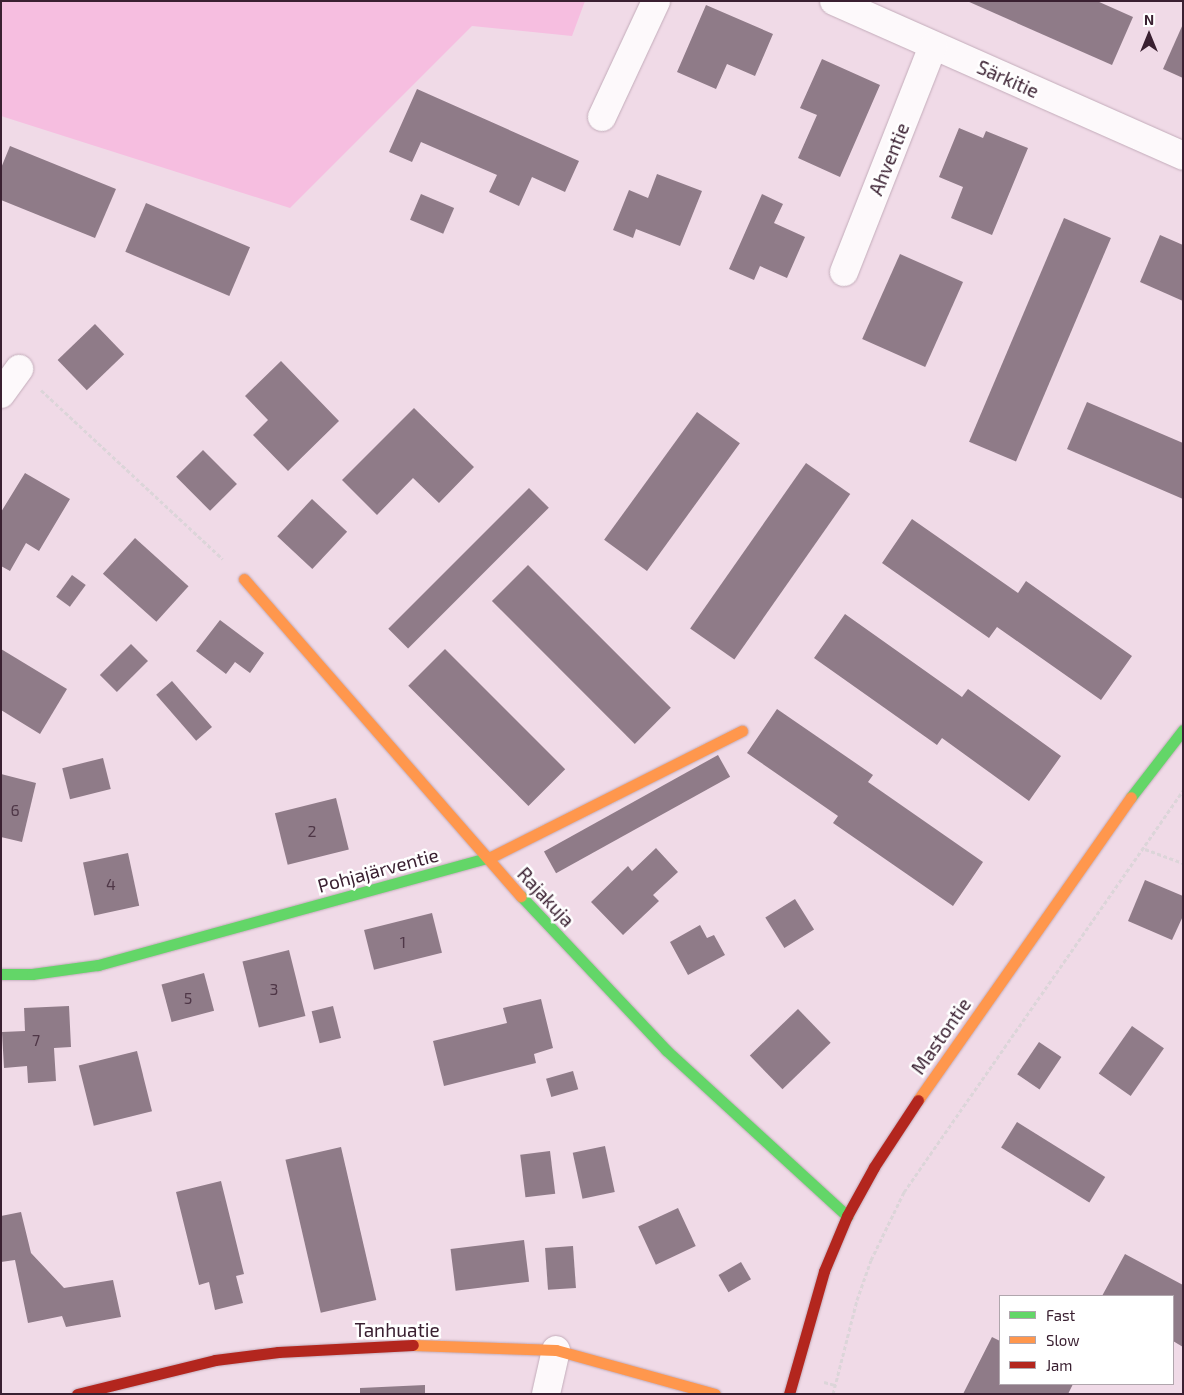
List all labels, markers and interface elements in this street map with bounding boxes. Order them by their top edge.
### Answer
north arrow [1124,10,1174,60]
text: N [1144,11,1154,28]
street label: Särkitie [974,55,1042,103]
street label: Ahventie [864,119,914,199]
house number: 6 [10,800,20,820]
house number: 2 [308,821,316,841]
street label: Pohjajärventie [315,843,441,897]
street label: Rajakuja [513,863,579,931]
house number: 4 [106,874,116,894]
house number: 1 [400,932,406,952]
house number: 3 [270,979,278,999]
house number: 5 [184,988,192,1008]
street label: Mastontie [906,993,976,1079]
house number: 7 [32,1030,40,1050]
legend [999,1295,1174,1385]
text: Fast [1046,1306,1075,1324]
street label: Tanhuatie [354,1319,440,1341]
text: Slow [1046,1331,1080,1349]
text: Jam [1046,1356,1072,1374]

